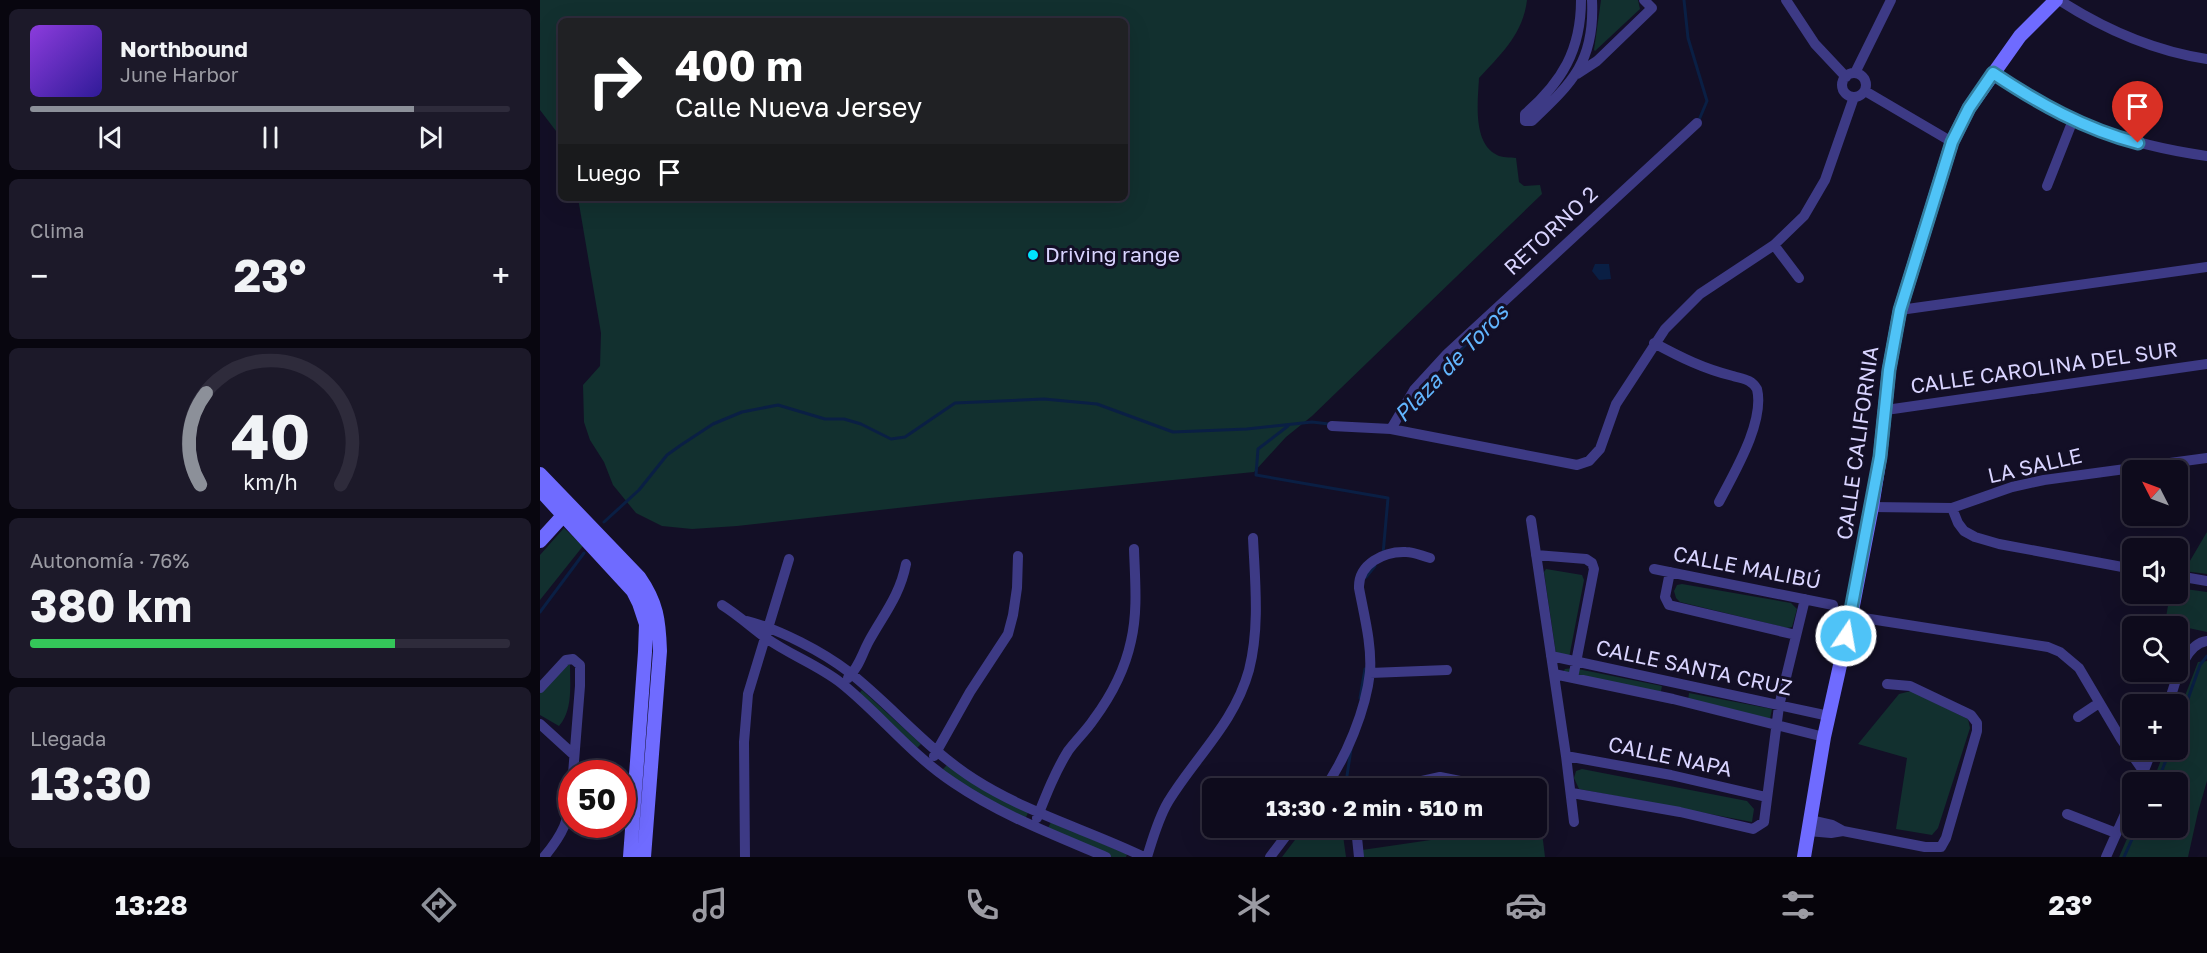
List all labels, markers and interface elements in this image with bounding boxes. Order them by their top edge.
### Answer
text: Northbound [120,35,248,62]
text: 400 m [675,40,803,90]
icon: right [576,42,654,120]
text: June Harbor [120,62,239,86]
pin [2112,81,2163,143]
icon: arrive [2121,90,2154,123]
text: Calle Nueva Jersey [675,91,922,123]
icon: previous [94,121,127,154]
icon: pause [254,121,287,154]
icon: next [414,121,447,154]
icon: arrive [653,156,686,189]
text: Luego [576,159,641,186]
street label: RETORNO 2 [1498,180,1603,280]
text: Clima [30,218,84,242]
place label: Driving range [1045,241,1180,267]
text: 23° [234,248,306,302]
marker: Driving range [1026,248,1040,262]
text: − [30,256,48,295]
text: + [492,256,510,295]
water label: Plaza de Toros [1388,297,1514,427]
street label: CALLE CAROLINA DEL SUR [1909,335,2179,399]
street label: CALLE CALIFORNIA [1831,344,1883,541]
text: 40 [230,399,310,474]
street label: LA SALLE [1985,442,2084,488]
north arrow [2122,460,2188,526]
map controls [2122,460,2188,838]
text: km/h [243,470,297,496]
button: sound [2122,538,2188,604]
street label: CALLE MALIBÚ [1671,540,1823,594]
text: Autonomía · 76% [30,548,189,572]
text: 380 km [30,578,192,632]
position arrow [1814,604,1878,668]
button: search [2122,616,2188,682]
street label: CALLE SANTA CRUZ [1594,634,1795,701]
button: + [2122,694,2188,760]
text: Llegada [30,726,106,750]
street label: CALLE NAPA [1606,730,1735,782]
text: 13:30 [30,756,152,810]
speed limit sign: 50 [558,760,636,838]
button: − [2122,772,2188,838]
text: 13:30 · 2 min · 510 m [1266,794,1483,821]
icon: directions [418,884,460,926]
icon: music [689,884,731,926]
icon: phone [961,884,1003,926]
icon: climate [1233,884,1275,926]
icon: car [1505,884,1547,926]
icon: filters [1777,884,1819,926]
text: 13:28 [115,889,188,921]
text: 23° [2049,889,2092,921]

